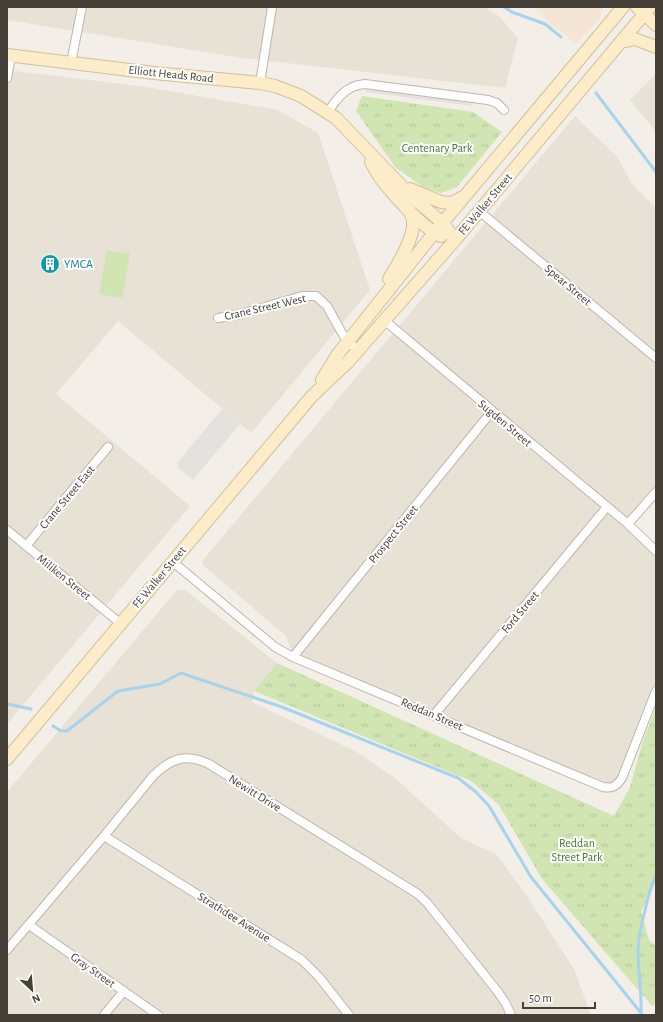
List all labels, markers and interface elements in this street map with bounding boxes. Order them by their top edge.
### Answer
street label: Elliott Heads Road [128,64,214,84]
park label: Centenary Park [402,142,473,155]
street label: FE Walker Street [456,171,514,237]
building icon: YMCA [39,253,61,275]
place label: YMCA [64,258,93,270]
street label: Spear Street [542,262,594,308]
street label: Crane Street West [223,292,307,322]
street label: Sugden Street [476,397,534,449]
street label: Crane Street East [37,463,97,531]
street label: Prospect Street [366,503,420,565]
street label: FE Walker Street [130,544,188,610]
street label: Miliken Street [35,552,93,602]
street label: Ford Street [499,589,541,635]
street label: Reddan Street [399,696,465,732]
street label: Newitt Drive [227,772,283,814]
park label: Reddan Street Park [552,837,603,863]
street label: Strathdee Avenue [196,890,272,944]
street label: Gray Street [68,950,118,991]
north arrow [12,970,52,1010]
scale bar [523,984,595,1010]
text: N [30,992,42,1005]
text: 50 m [529,992,552,1004]

